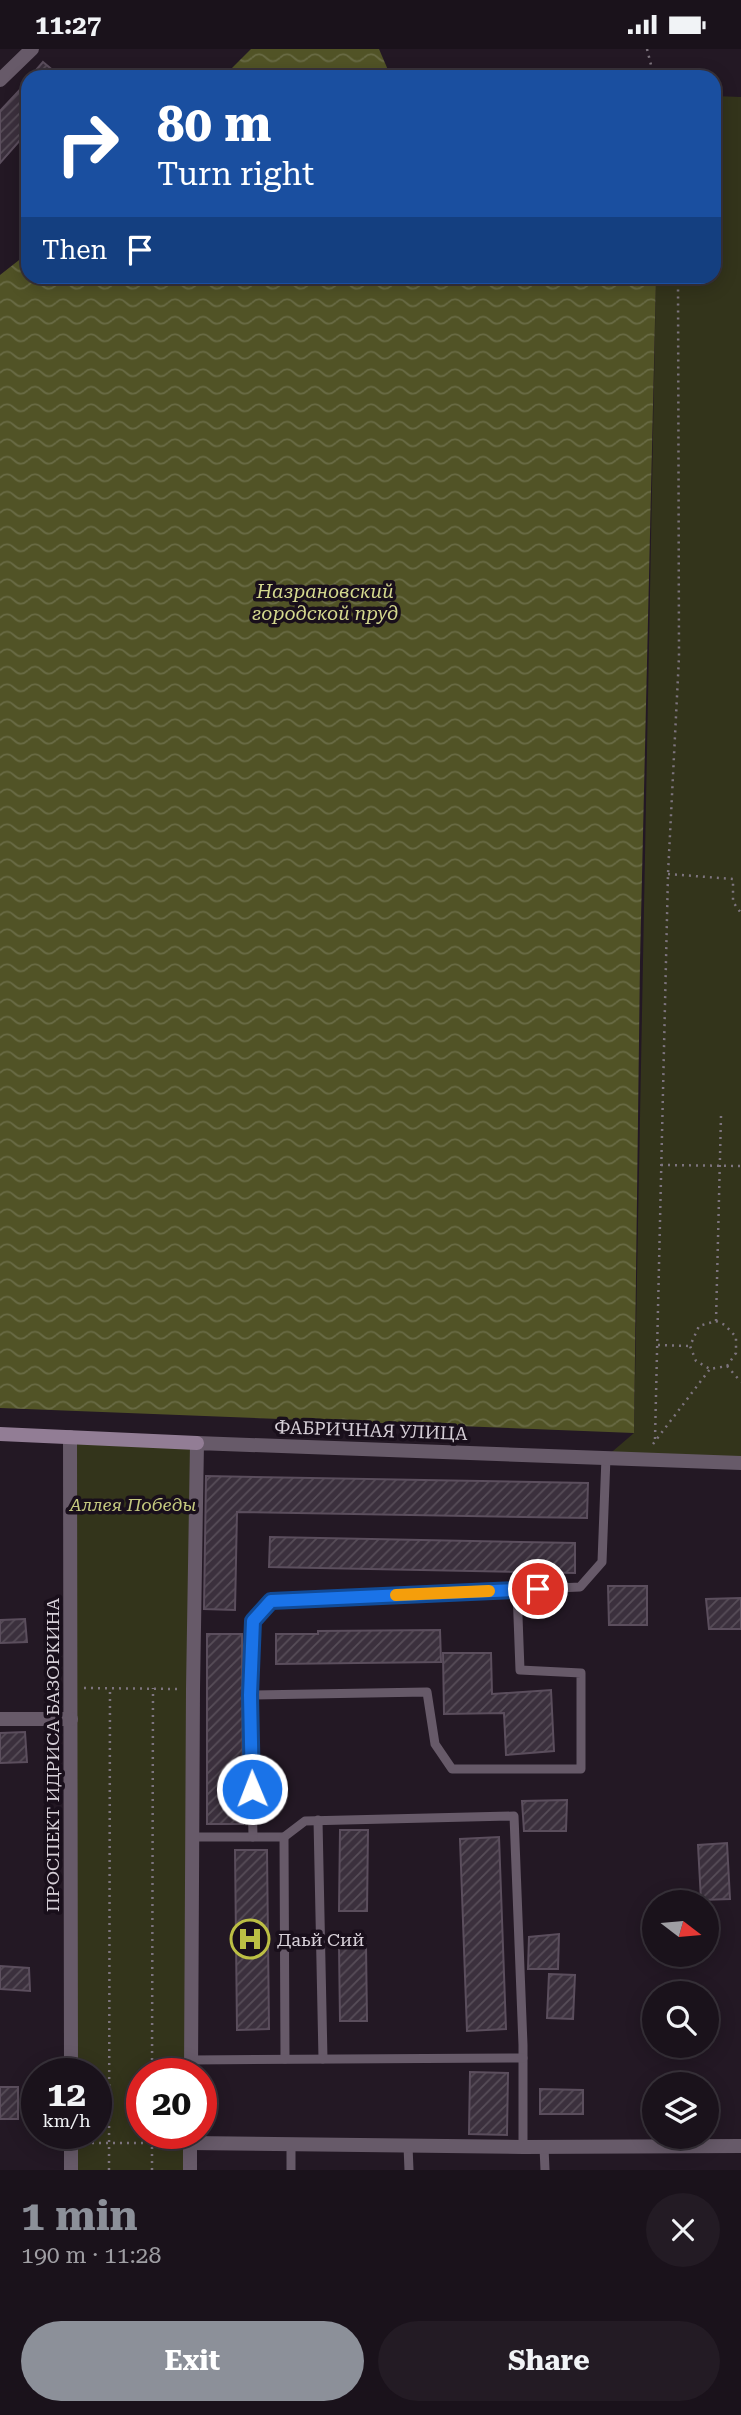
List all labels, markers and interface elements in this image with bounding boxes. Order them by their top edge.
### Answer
text: 11:27 [35,10,101,40]
text: 80 m [157,96,272,153]
icon: right [42,98,133,189]
text: Turn right [157,155,314,193]
icon: arrive [121,231,159,269]
text: Then [42,235,107,265]
water label: Назрановский городской пруд [252,580,398,625]
street label: ФАБРИЧНАЯ УЛИЦА [274,1416,468,1444]
park label: Аллея Победы [69,1494,196,1515]
pin [508,1559,568,1619]
icon: arrive [519,1570,557,1608]
street label: ПРОСПЕКТ ИДРИСА БАЗОРКИНА [42,1598,63,1912]
position arrow [215,1752,289,1826]
north arrow [642,1890,719,1967]
map controls [642,1890,719,2149]
hospital icon: Даьй Сий [229,1918,271,1960]
place label: Даьй Сий [277,1929,364,1950]
button: search [642,1981,719,2058]
speed limit sign: 20 [126,2058,217,2149]
button: layers [642,2072,719,2149]
text: 12 [47,2074,86,2115]
text: km/h [42,2110,91,2131]
text: 1 min [21,2191,138,2240]
button: close [646,2193,720,2267]
text: 190 m · 11:28 [21,2242,161,2269]
button: Exit [21,2321,364,2401]
button: Share [378,2321,720,2401]

